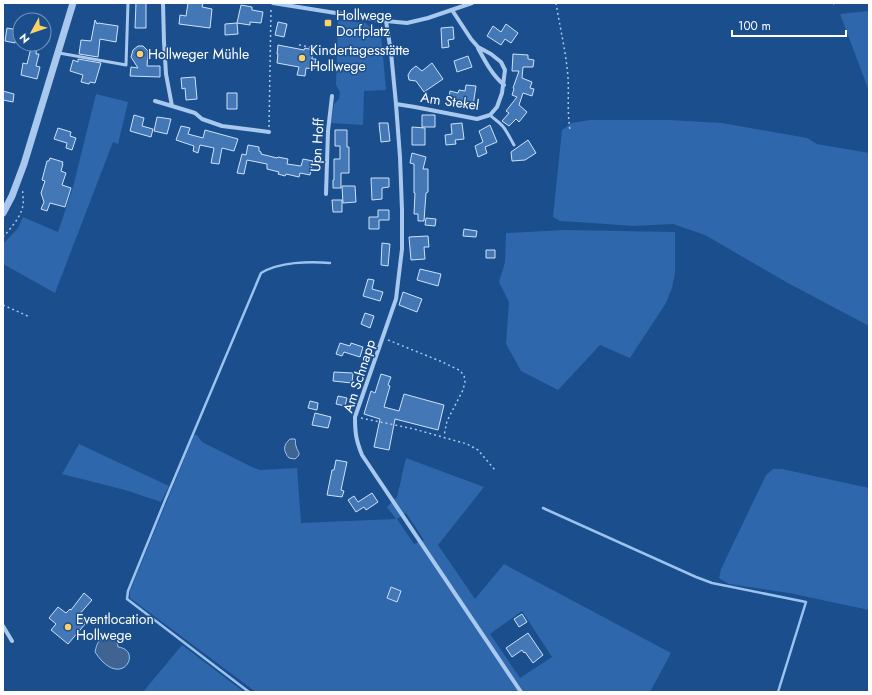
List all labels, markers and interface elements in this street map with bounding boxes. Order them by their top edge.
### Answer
place label: Hollwege Dorfplatz [336,5,392,41]
north arrow [12,12,52,52]
scale bar [732,12,846,38]
text: 100 m [738,17,771,35]
marker: Hollwege Dorfplatz [323,18,333,28]
text: N [15,30,33,47]
place label: Kindertagesstätte Hollwege [310,40,410,76]
place label: Hollweger Mühle [148,44,249,64]
marker: Hollweger Mühle [135,49,145,59]
marker: Kindertagesstätte Hollwege [297,53,307,63]
street label: Am Stekel [419,87,481,115]
street label: Upn Hoff [305,116,329,173]
street label: Am Schnapp [338,337,380,415]
place label: Eventlocation Hollwege [76,609,154,645]
marker: Eventlocation Hollwege [63,622,73,632]

